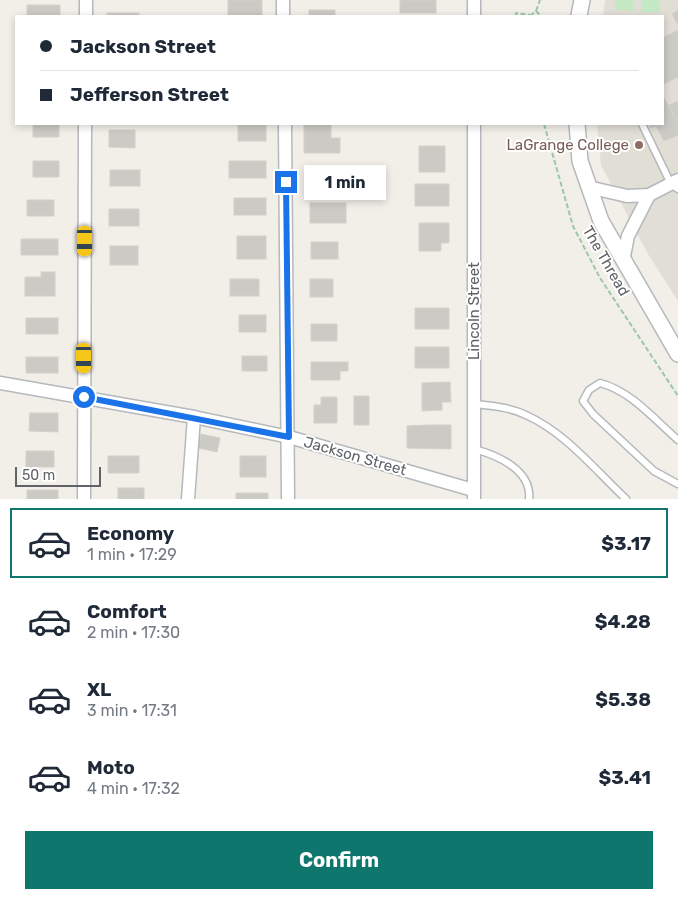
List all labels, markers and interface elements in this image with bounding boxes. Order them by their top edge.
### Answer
text: Jackson Street [70,35,216,58]
text: Jefferson Street [70,83,229,106]
place label: LaGrange College [506,136,629,154]
marker: LaGrange College [633,139,645,151]
callout: 1 min [304,164,386,200]
route end [275,171,297,193]
text: 1 min [325,173,365,192]
street label: The Thread [579,223,633,299]
car [77,226,92,256]
street label: Lincoln Street [465,262,483,360]
car [76,343,91,373]
route start [73,386,95,408]
street label: Jackson Street [302,433,409,479]
scale bar [15,464,101,487]
text: 50 m [22,467,55,484]
icon: car [27,521,72,566]
text: Economy [87,522,174,545]
text: $3.17 [601,532,651,555]
text: 1 min · 17:29 [87,545,177,564]
icon: car [27,599,72,644]
text: Comfort [87,600,167,623]
text: $4.28 [595,610,651,633]
text: 2 min · 17:30 [87,623,180,642]
icon: car [27,677,72,722]
text: XL [87,678,111,701]
text: $5.38 [595,688,651,711]
text: 3 min · 17:31 [87,701,177,720]
icon: car [27,755,72,800]
text: Moto [87,756,135,779]
text: $3.41 [599,766,651,789]
text: 4 min · 17:32 [87,779,180,798]
button: Confirm [25,831,653,889]

